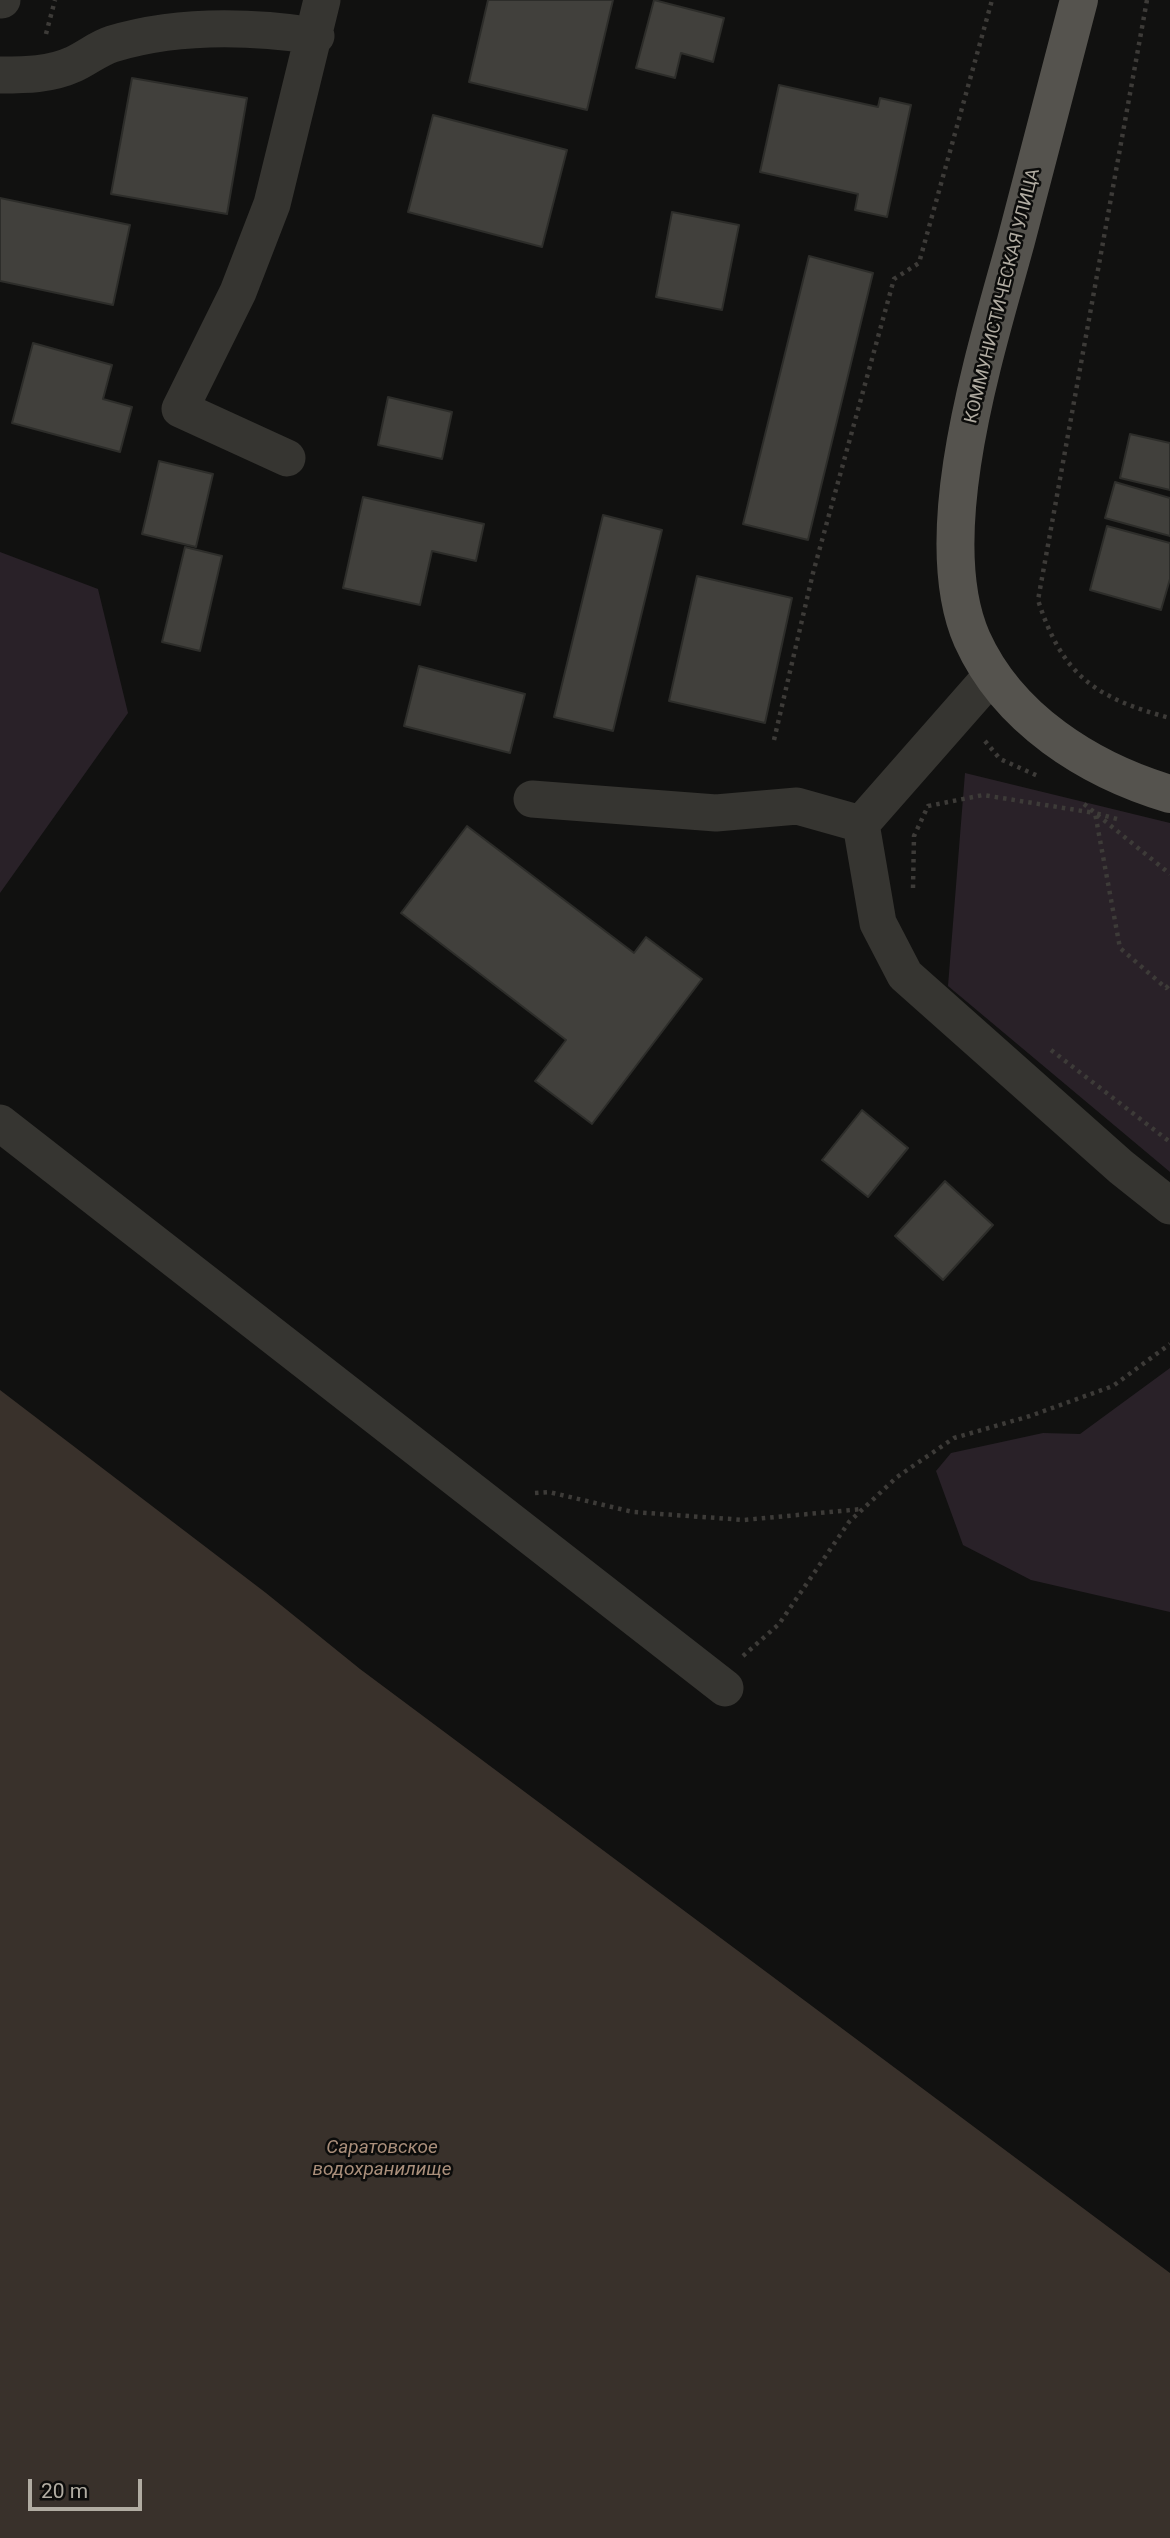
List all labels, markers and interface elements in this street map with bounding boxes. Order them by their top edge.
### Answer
street label: КОММУНИСТИЧЕСКАЯ УЛИЦА [961,166,1045,426]
water label: Саратовское водохранилище [312,2137,452,2181]
scale bar [32,2464,145,2508]
text: 20 m [41,2479,88,2503]

